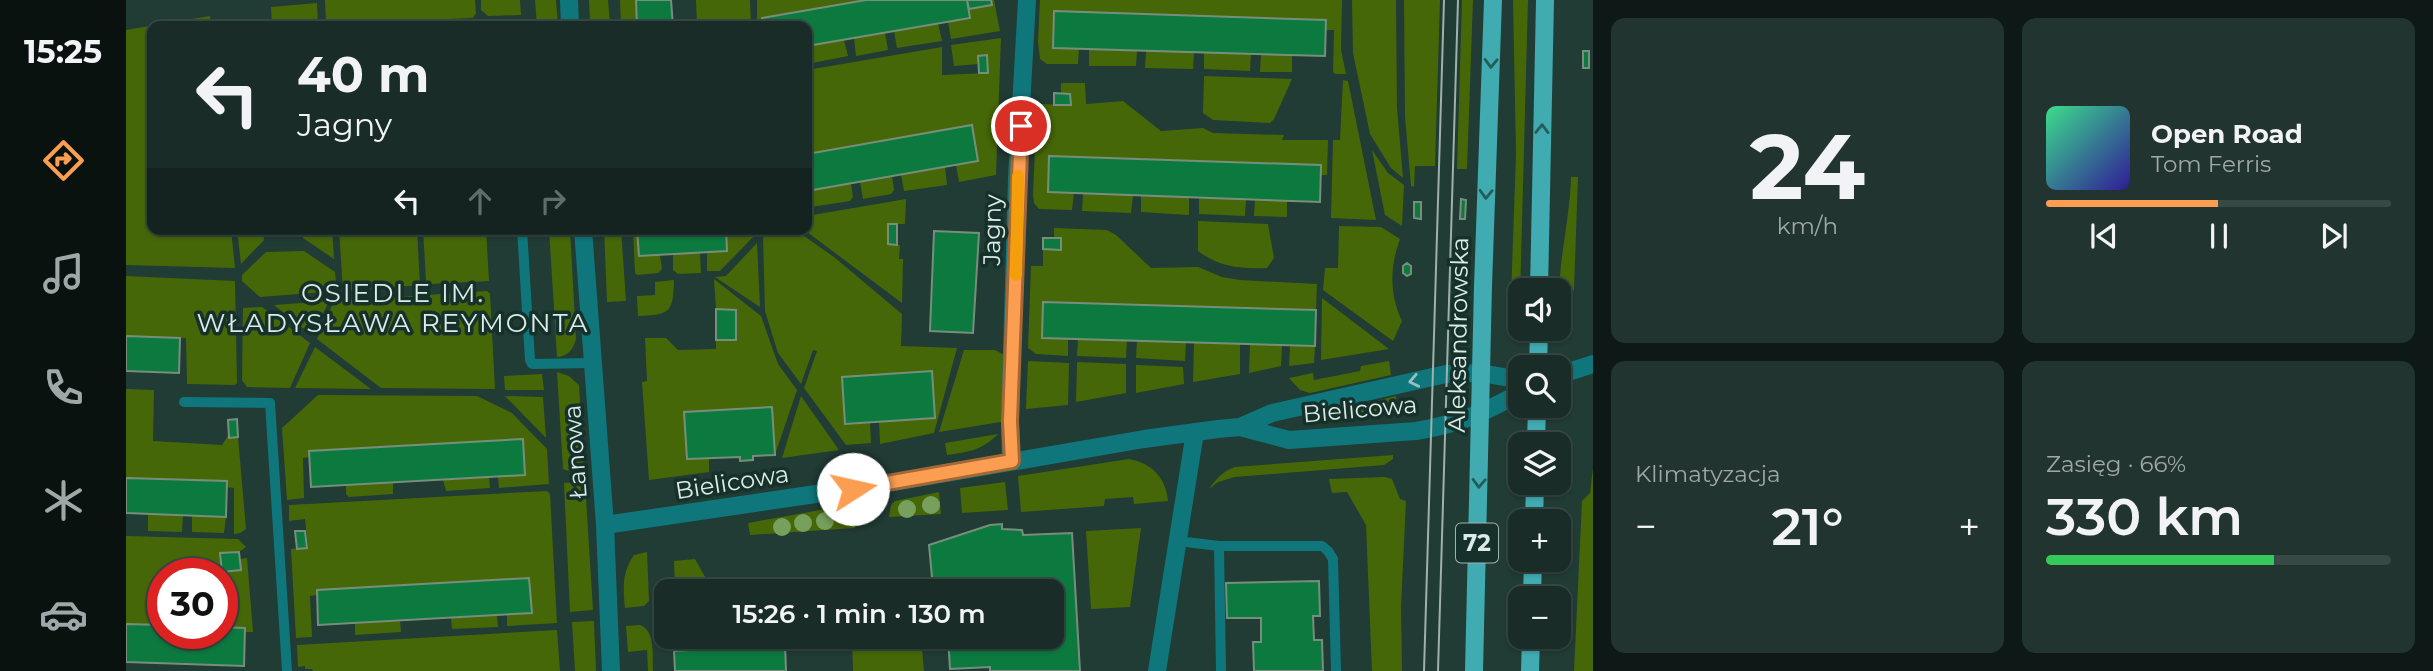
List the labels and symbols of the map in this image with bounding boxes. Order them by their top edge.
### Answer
one-way arrow [1483,58,1498,69]
pin [991,96,1051,156]
one-way arrow [1535,123,1550,134]
one-way arrow [1479,189,1494,200]
street label: Jagny [977,194,1007,267]
street label: Aleksandrowska [1442,237,1474,433]
district label: OSIEDLE IM. WŁADYSŁAWA REYMONTA [197,277,589,339]
one-way arrow [1408,372,1420,387]
street label: Bielicowa [1302,390,1418,428]
street label: Łanowa [557,404,593,500]
position arrow [816,452,890,526]
street label: Bielicowa [673,459,791,505]
one-way arrow [1471,478,1486,489]
road number: 72 [1456,524,1498,562]
speed limit sign: 30 [147,558,238,649]

